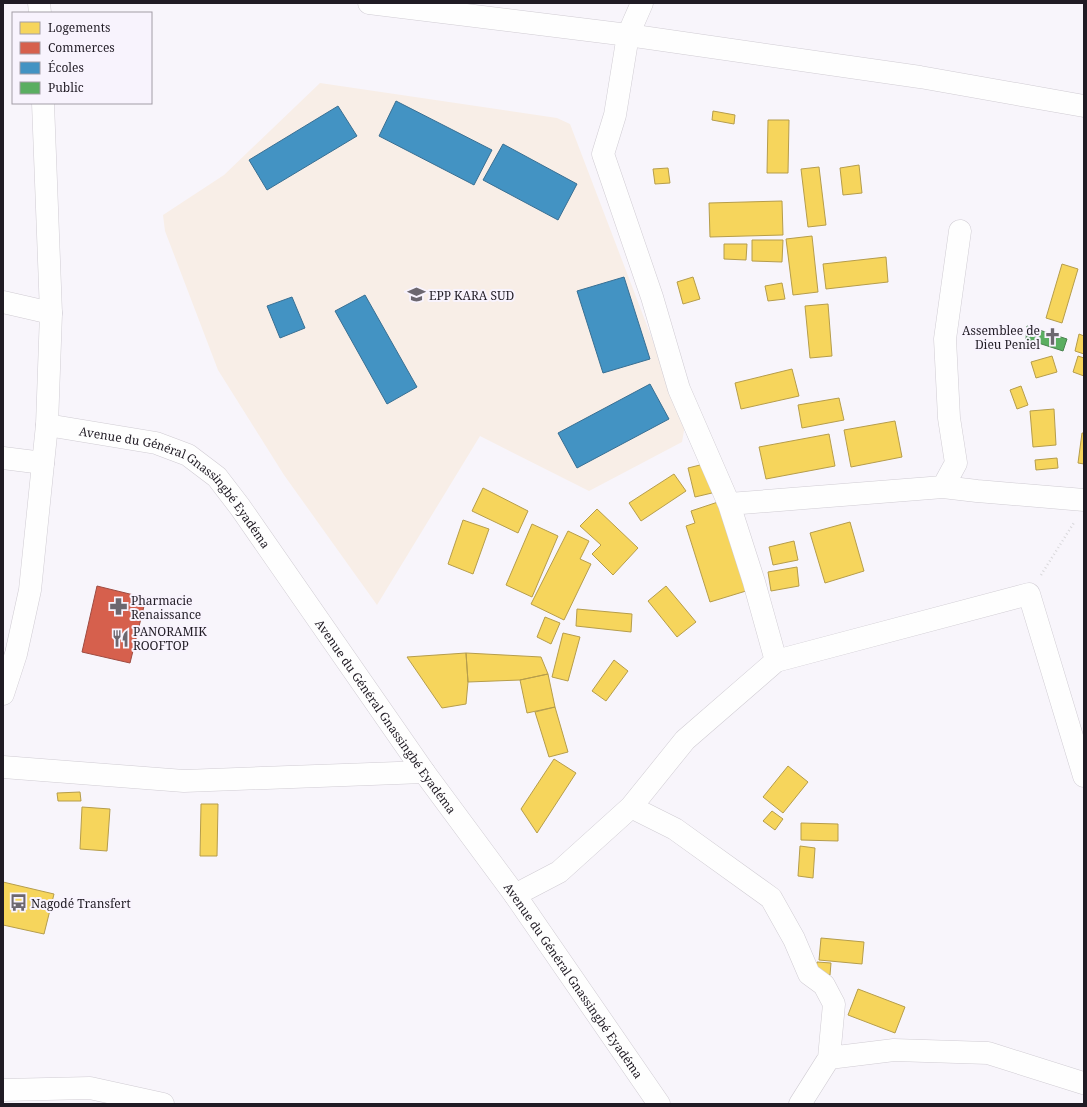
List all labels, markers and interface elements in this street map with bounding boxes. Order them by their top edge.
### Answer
legend [12,12,152,104]
text: Logements [48,19,110,36]
text: Commerces [48,39,115,56]
text: Écoles [48,59,84,76]
text: Public [48,79,84,96]
school or university icon: EPP KARA SUD [406,285,426,305]
place label: EPP KARA SUD [429,287,515,304]
place label: Assemblee de Dieu Peniel [962,322,1040,353]
church icon: Assemblee de Dieu Peniel [1043,327,1063,347]
street label: Avenue du Général Gnassingbé Eyadéma [78,422,275,552]
place label: Pharmacie Renaissance [131,592,201,623]
pharmacy icon: Pharmacie Renaissance [108,597,128,617]
street label: Avenue du Général Gnassingbé Eyadéma [312,616,461,817]
place label: PANORAMIK ROOFTOP [133,623,207,654]
restaurant icon: PANORAMIK ROOFTOP [110,628,130,648]
street label: Avenue du Général Gnassingbé Eyadéma [500,879,647,1082]
bus stop icon: Nagodé Transfert [8,893,28,913]
place label: Nagodé Transfert [31,895,131,912]

